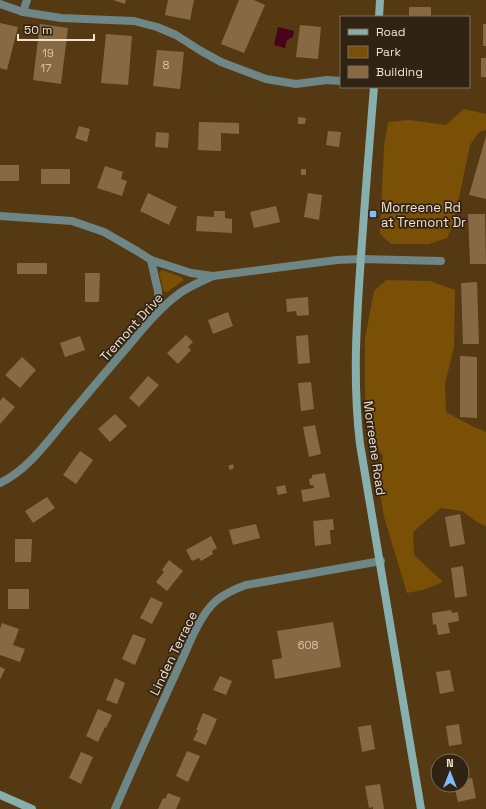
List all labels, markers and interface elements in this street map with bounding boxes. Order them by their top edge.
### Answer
scale bar [18,16,94,42]
legend [340,16,470,88]
text: 50 m [24,22,52,38]
text: Road [376,24,405,40]
text: Park [376,44,401,60]
house number: 19 [42,46,54,60]
house number: 8 [163,58,170,72]
house number: 17 [41,61,51,75]
text: Building [376,64,423,80]
place label: Morreene Rd at Tremont Dr [381,199,466,231]
marker: Morreene Rd at Tremont Dr [368,209,378,219]
street label: Tremont Drive [96,290,167,365]
street label: Morreene Road [359,400,390,496]
street label: Linden Terrace [146,608,201,698]
house number: 608 [298,638,318,652]
north arrow [430,753,470,793]
text: N [446,756,454,770]

